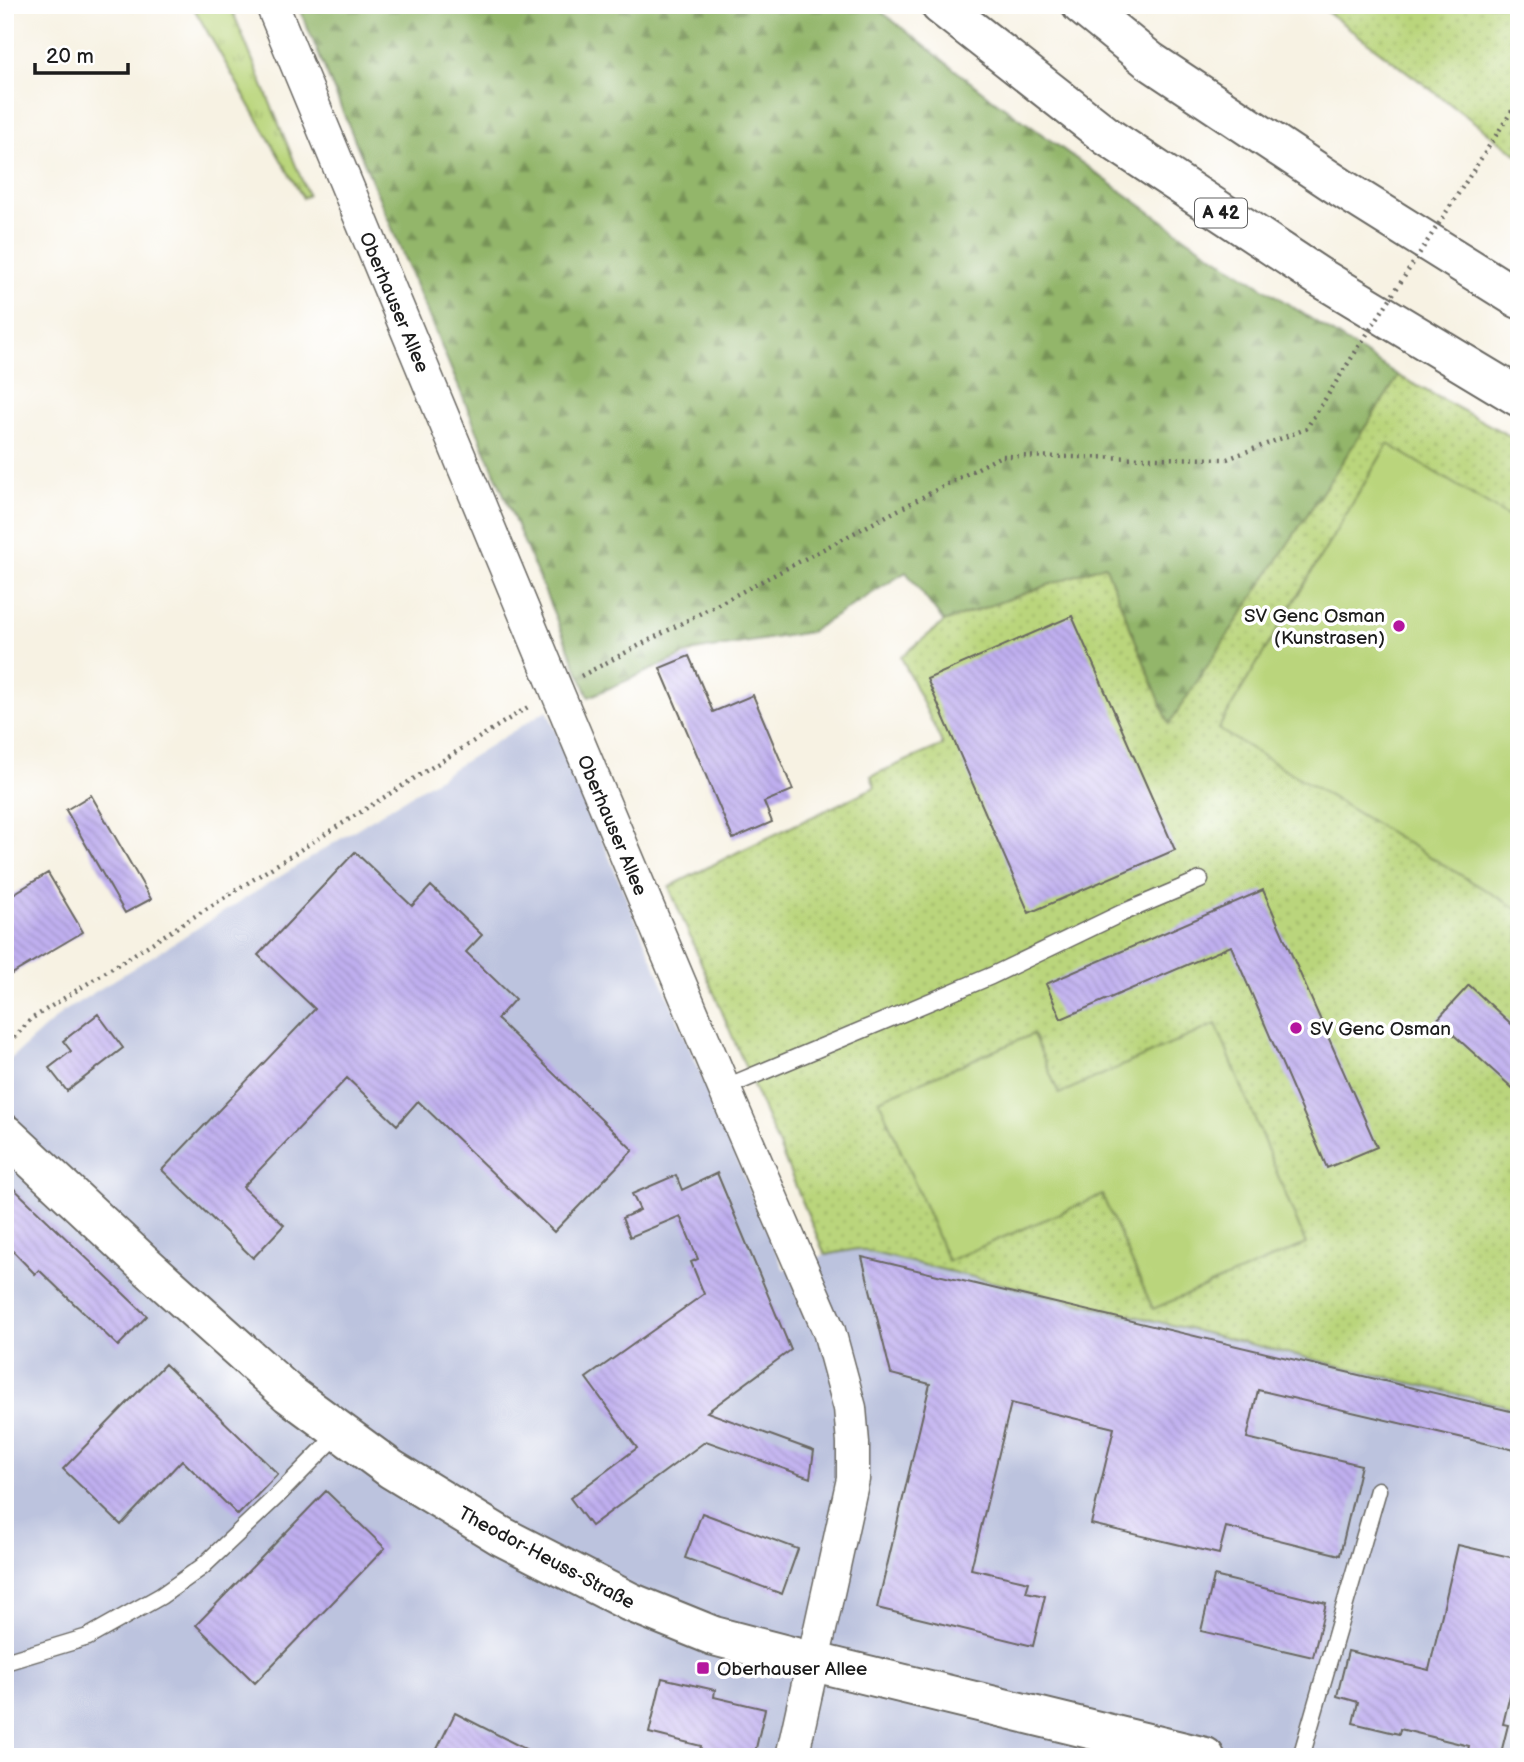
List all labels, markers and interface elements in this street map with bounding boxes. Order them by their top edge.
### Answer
scale bar [35,32,128,76]
text: 20 m [46,44,94,69]
road number: A 42 [1195,198,1247,228]
street label: Oberhauser Allee [354,229,434,376]
place label: SV Genc Osman (Kunstrasen) [1244,605,1385,650]
marker: SV Genc Osman (Kunstrasen) [1391,618,1407,634]
street label: Oberhauser Allee [572,752,652,899]
place label: SV Genc Osman [1310,1018,1451,1041]
marker: SV Genc Osman [1288,1020,1304,1036]
street label: Theodor-Heuss-Straße [454,1502,638,1615]
place label: Oberhauser Allee [717,1658,867,1681]
marker: Oberhauser Allee [695,1660,711,1676]

